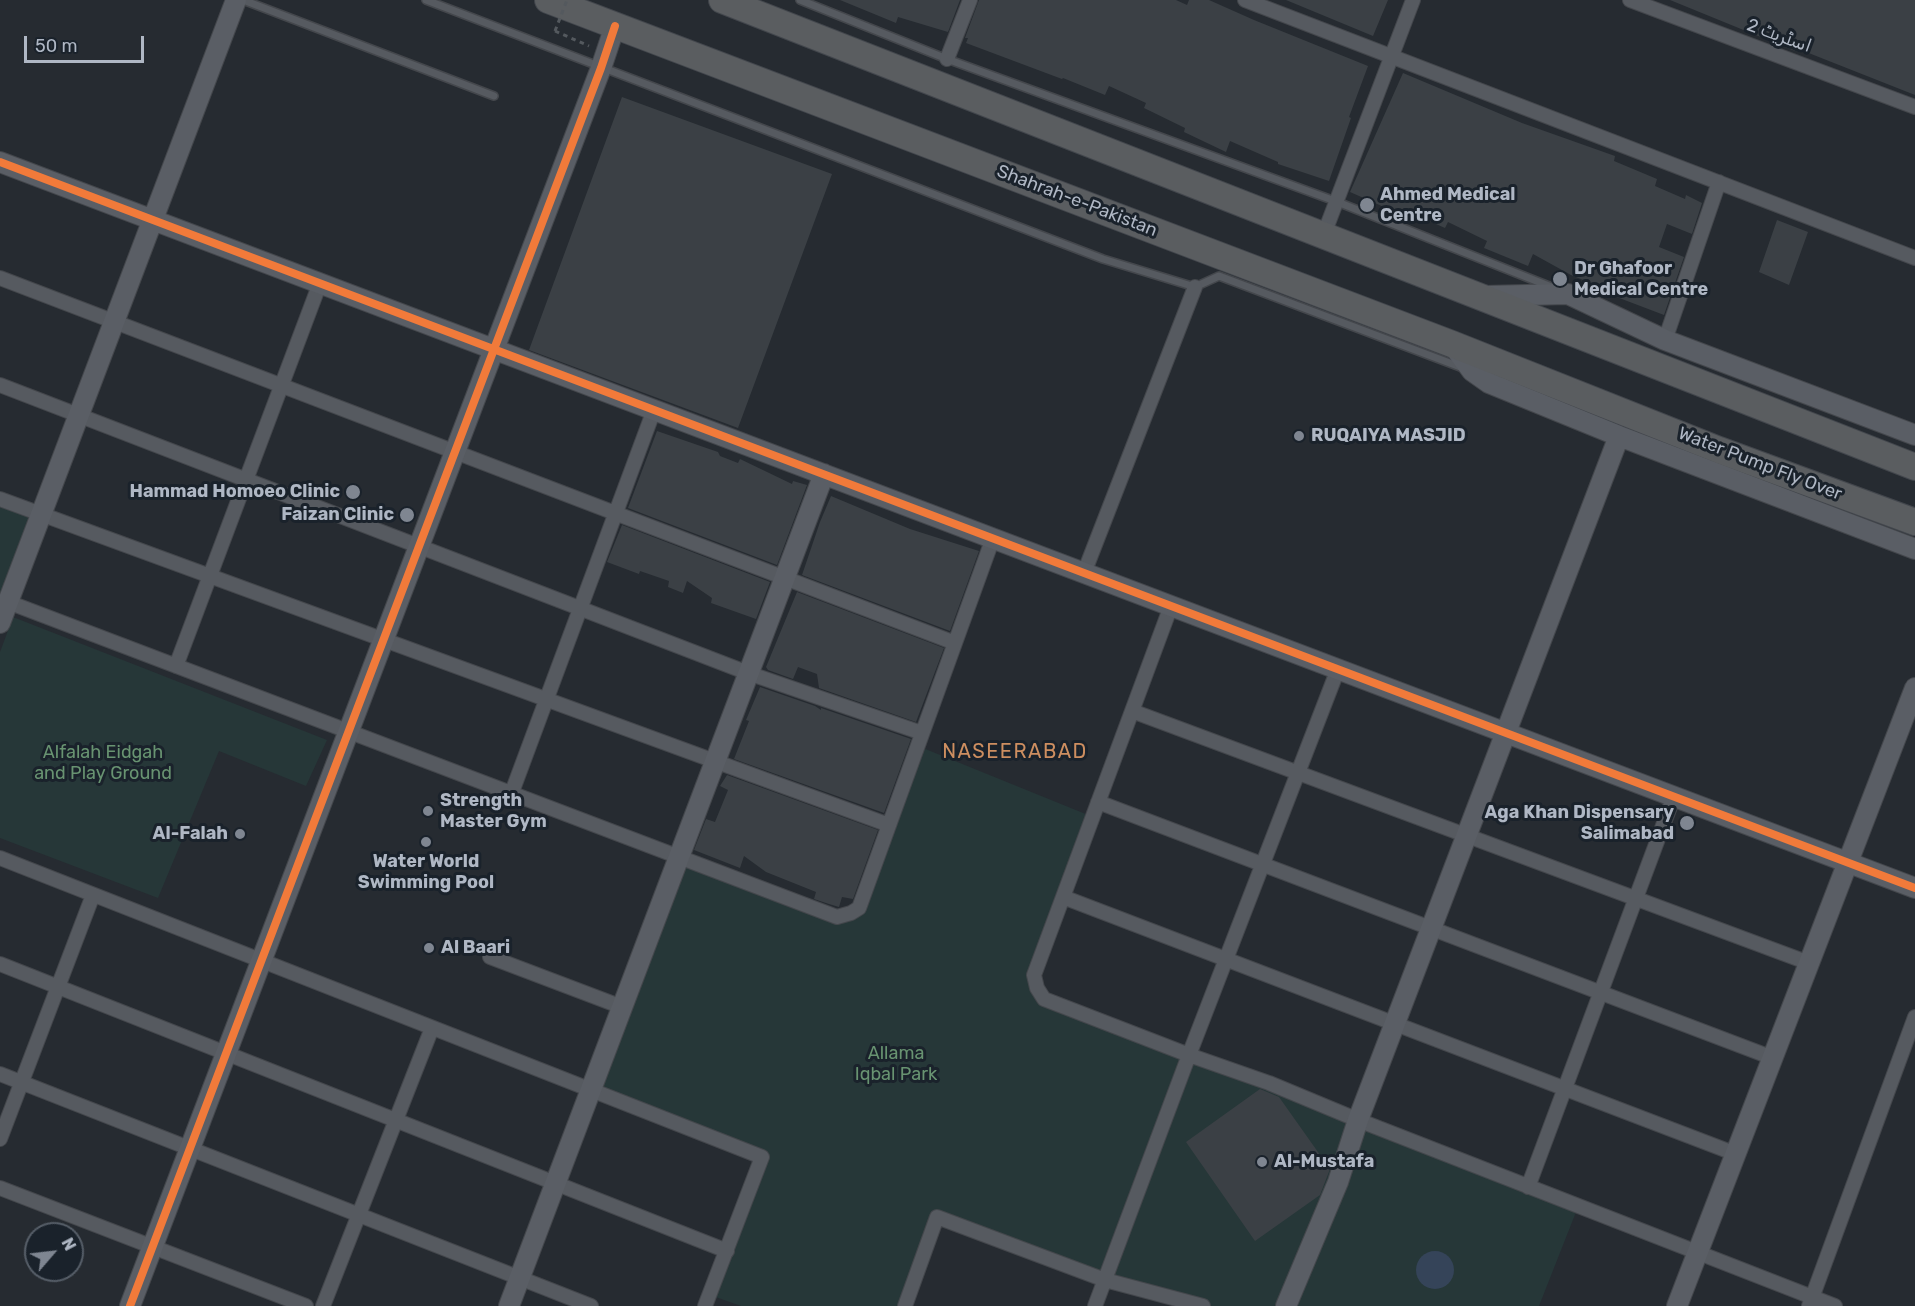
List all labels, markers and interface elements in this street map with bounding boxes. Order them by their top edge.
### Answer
street label: اسٹریٹ 2 [1744,14,1814,58]
scale bar [27,24,147,62]
text: 50 m [35,35,78,57]
street label: Shahrah-e-Pakistan [994,160,1160,242]
place label: Ahmed Medical Centre [1380,184,1515,226]
marker: Ahmed Medical Centre [1358,196,1376,214]
place label: Dr Ghafoor Medical Centre [1574,258,1708,300]
marker: Dr Ghafoor Medical Centre [1551,270,1569,288]
street label: Water Pump Fly Over [1675,423,1845,505]
place label: RUQAIYA MASJID [1311,425,1466,447]
marker: RUQAIYA MASJID [1292,429,1306,443]
place label: Hammad Homoeo Clinic [129,481,340,503]
marker: Hammad Homoeo Clinic [344,483,362,501]
place label: Faizan Clinic [281,504,394,526]
marker: Faizan Clinic [398,506,416,524]
district label: NASEERABAD [942,740,1088,764]
park label: Alfalah Eidgah and Play Ground [34,742,172,784]
place label: Strength Master Gym [440,790,547,832]
place label: Aga Khan Dispensary Salimabad [1485,802,1674,844]
marker: Strength Master Gym [421,804,435,818]
marker: Aga Khan Dispensary Salimabad [1678,814,1696,832]
place label: Al-Falah [153,823,228,845]
marker: Al-Falah [233,827,247,841]
marker: Water World Swimming Pool [419,835,433,849]
place label: Water World Swimming Pool [358,851,494,894]
place label: Al Baari [441,937,510,959]
marker: Al Baari [422,941,436,955]
park label: Allama Iqbal Park [855,1043,937,1086]
place label: Al-Mustafa [1274,1151,1374,1173]
marker: Al-Mustafa [1255,1155,1269,1169]
north arrow [24,1222,84,1282]
text: N [57,1235,80,1254]

